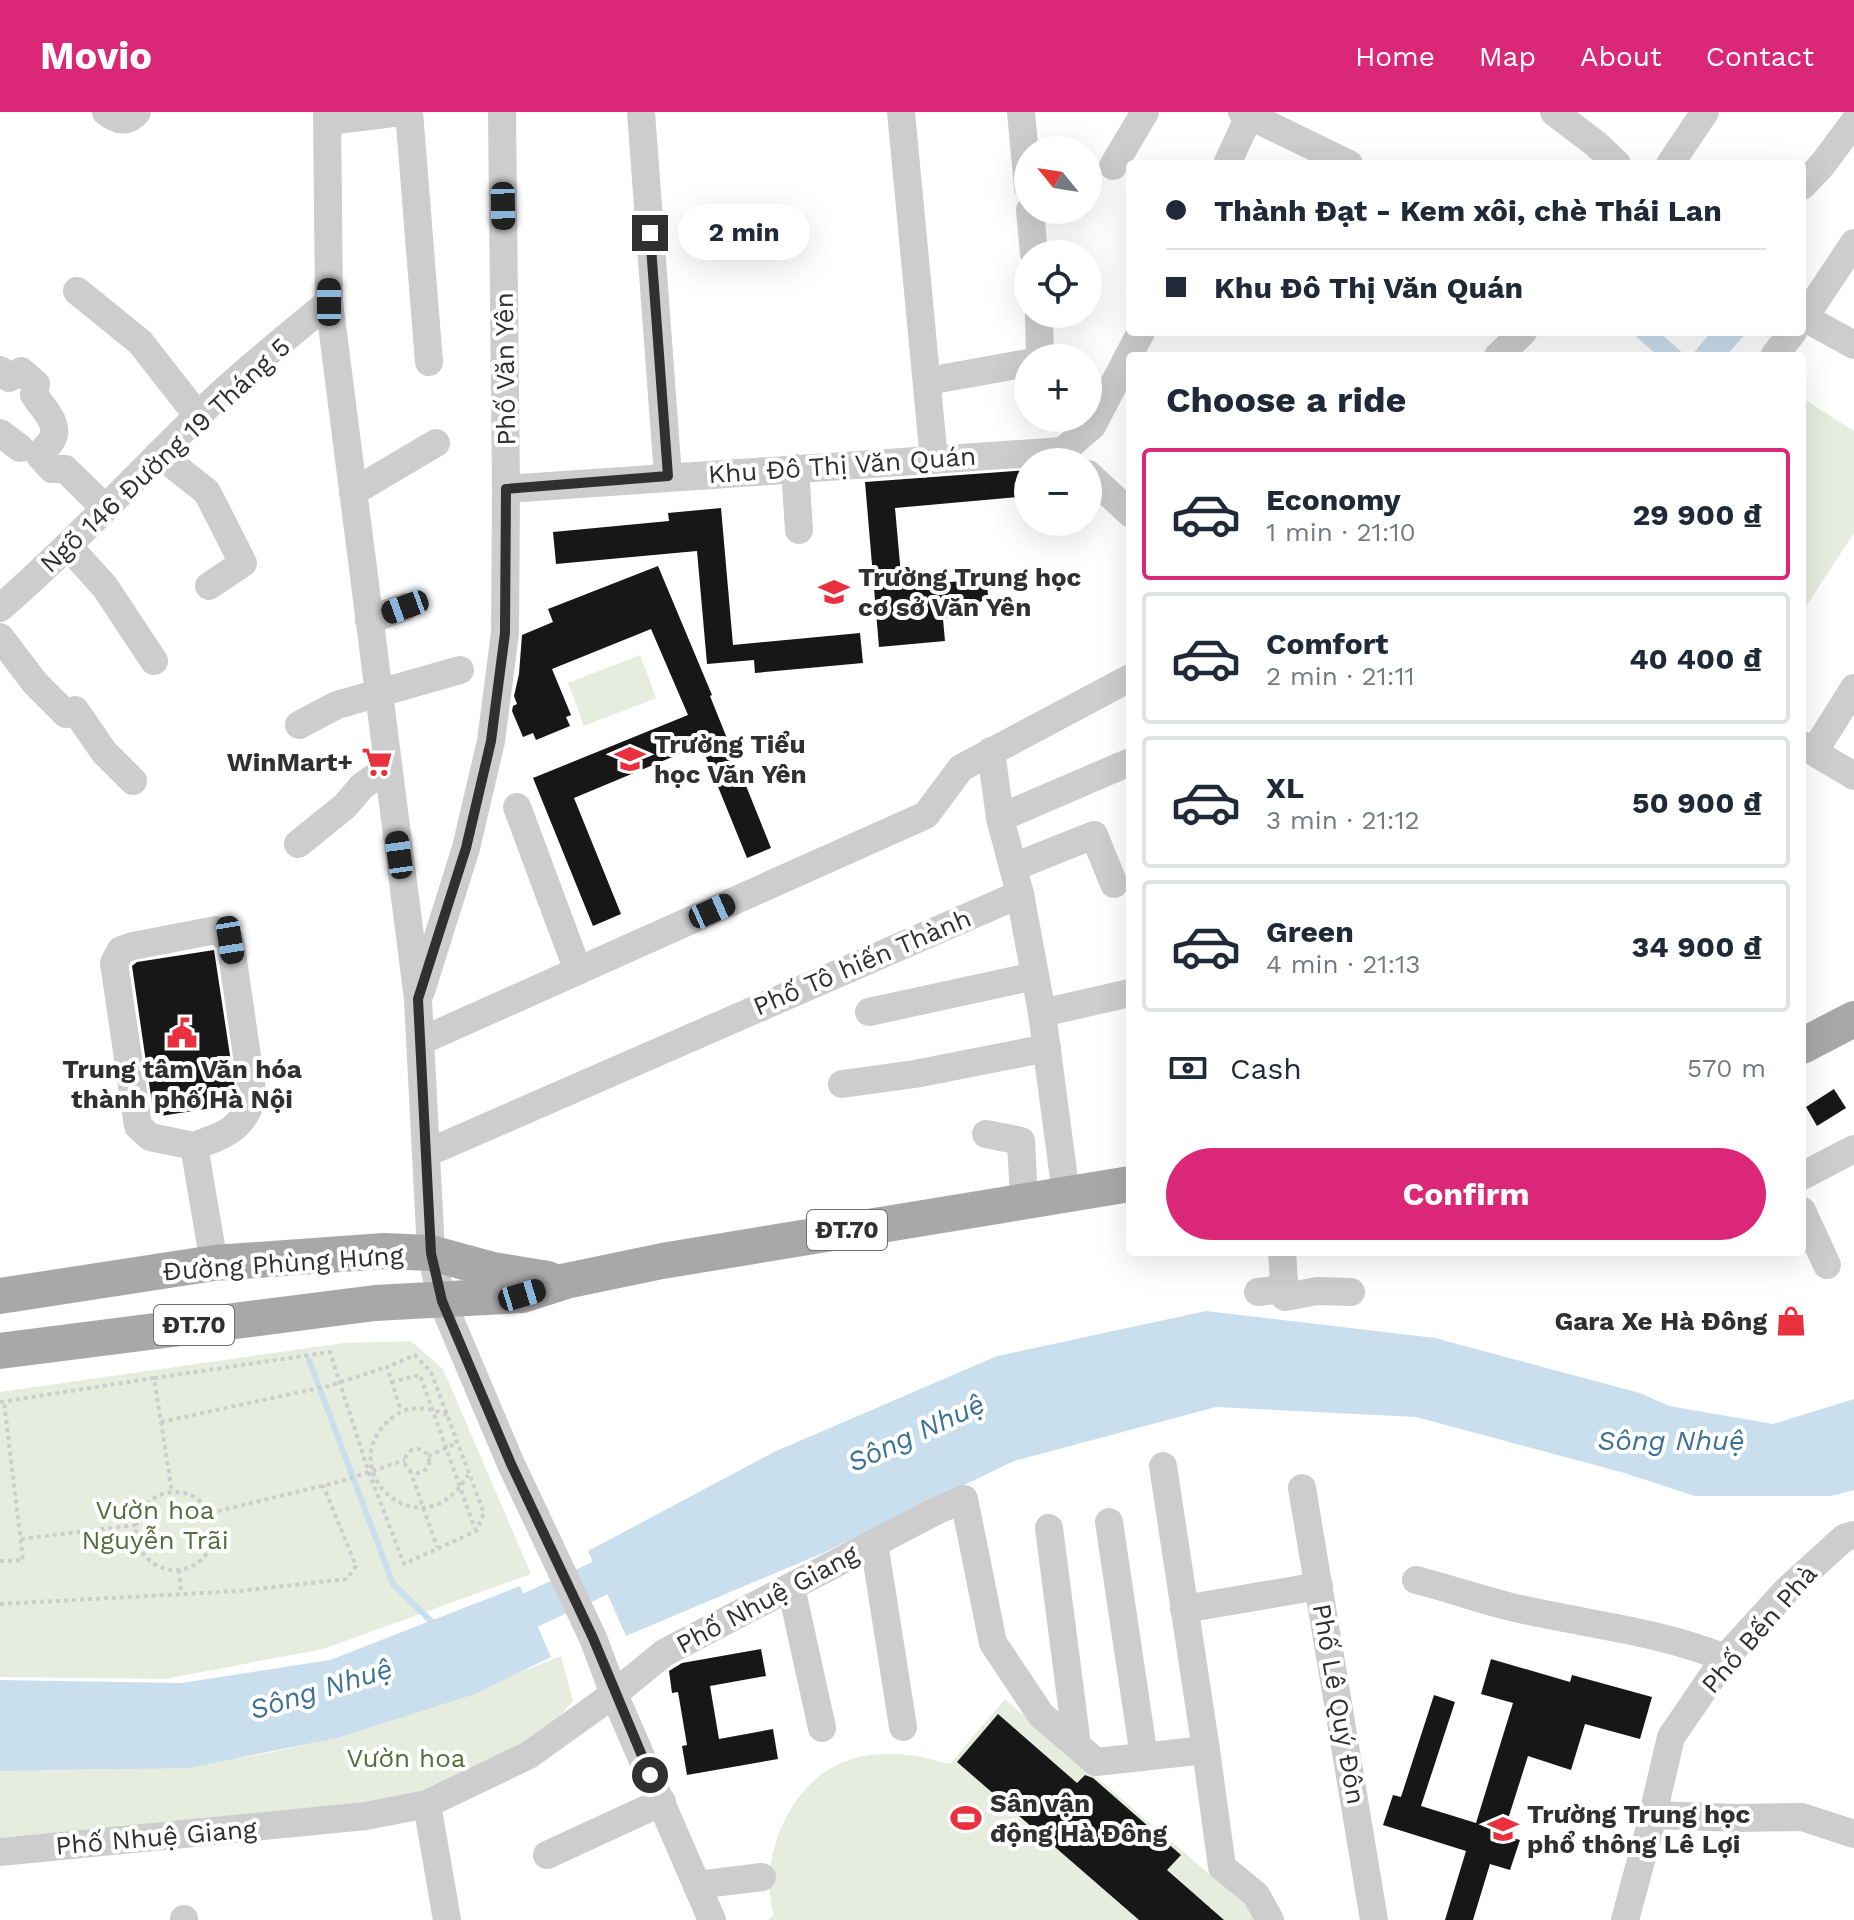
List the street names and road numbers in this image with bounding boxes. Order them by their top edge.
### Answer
street label: Phố Văn Yên [489,292,521,446]
street label: Ngõ 146 Đường 19 Tháng 5 [34,331,296,579]
street label: Khu Đô Thị Văn Quán [707,441,977,489]
street label: Phố Tô hiến Thành [749,903,975,1021]
road number: ĐT.70 [807,1210,887,1250]
street label: Đường Phùng Hưng [162,1240,405,1286]
road number: ĐT.70 [154,1305,234,1345]
street label: Phố Nhuệ Giang [671,1538,863,1660]
street label: Phố Bến Phà [1695,1559,1823,1699]
street label: Phố Lê Quý Đôn [1307,1601,1371,1807]
street label: Phố Nhuệ Giang [54,1813,258,1861]

